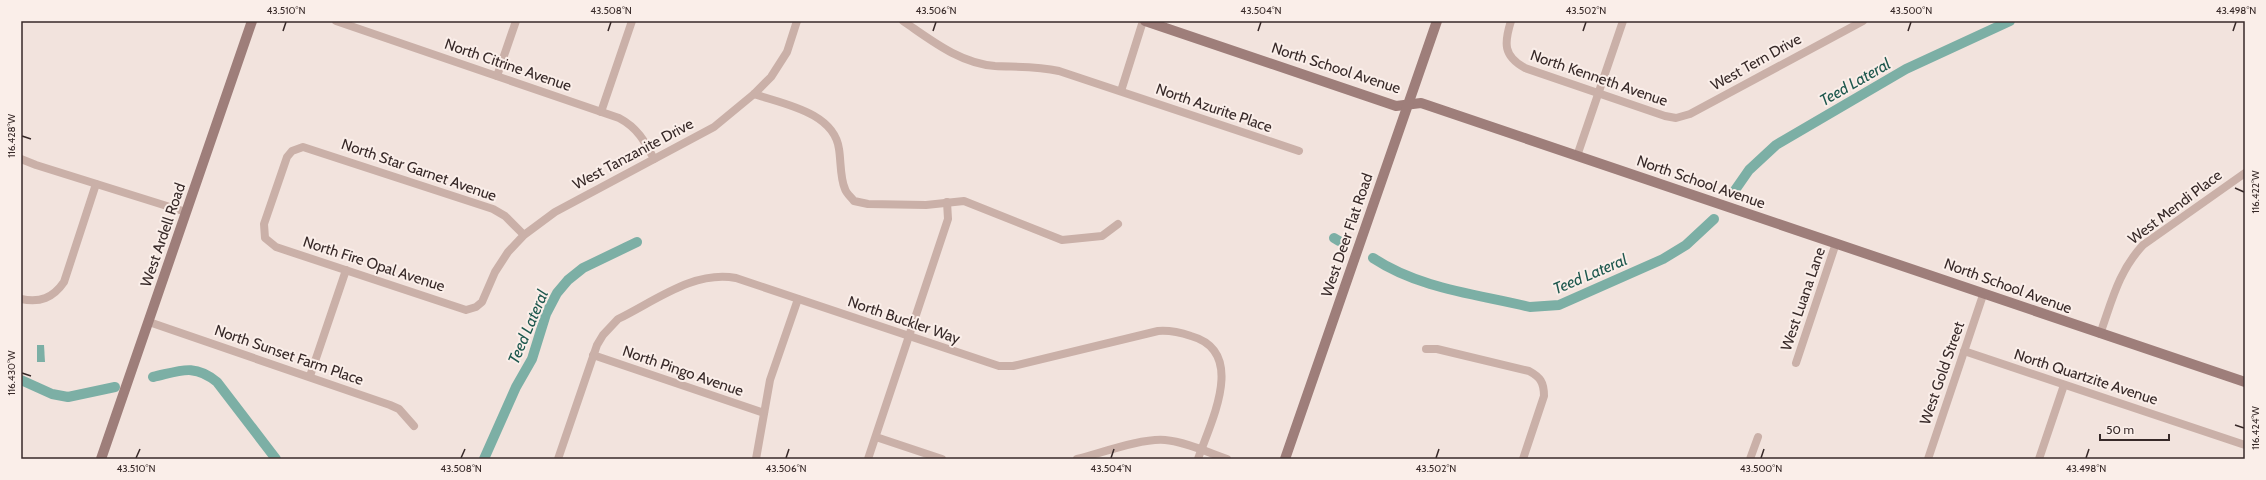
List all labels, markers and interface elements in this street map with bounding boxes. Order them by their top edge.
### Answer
text: 43.510°N [267,4,305,17]
text: 43.508°N [590,4,632,17]
text: 43.506°N [915,4,957,17]
text: 43.504°N [1240,4,1282,17]
text: 43.502°N [1566,4,1606,17]
text: 43.500°N [1890,4,1932,17]
text: 43.498°N [2216,4,2256,17]
street label: West Tern Drive [1708,30,1805,94]
street label: North Citrine Avenue [442,35,574,95]
street label: North School Avenue [1269,39,1403,97]
street label: North Kenneth Avenue [1528,46,1670,110]
water label: Teed Lateral [1816,54,1894,110]
street label: North Azurite Place [1154,80,1275,136]
text: 116.428°W [5,114,18,158]
street label: West Tanzanite Drive [570,114,697,193]
street label: North Star Garnet Avenue [339,135,499,205]
street label: North School Avenue [1634,152,1768,213]
street label: West Mendi Place [2125,166,2226,248]
text: 116.422°W [2249,170,2262,213]
street label: West Deer Flat Road [1317,171,1377,299]
street label: West Ardell Road [137,181,189,289]
street label: North Fire Opal Avenue [301,233,447,296]
street label: West Luana Lane [1777,245,1829,353]
water label: Teed Lateral [1550,250,1630,298]
street label: North School Avenue [1942,255,2075,318]
water label: Teed Lateral [504,287,552,367]
street label: North Buckler Way [846,292,963,348]
street label: West Gold Street [1916,319,1968,427]
street label: North Sunset Farm Place [212,321,366,389]
street label: North Pingo Avenue [620,342,746,400]
street label: North Quartzite Avenue [2012,345,2160,409]
text: 116.430°W [5,350,18,395]
text: 116.424°W [2249,406,2262,450]
scale bar [2100,416,2169,442]
text: 50 m [2106,422,2134,437]
text: 43.510°N [117,462,155,475]
text: 43.508°N [440,462,482,475]
text: 43.506°N [765,462,807,475]
text: 43.504°N [1090,462,1132,475]
text: 43.502°N [1416,462,1456,475]
text: 43.500°N [1740,462,1782,475]
text: 43.498°N [2066,462,2106,475]

